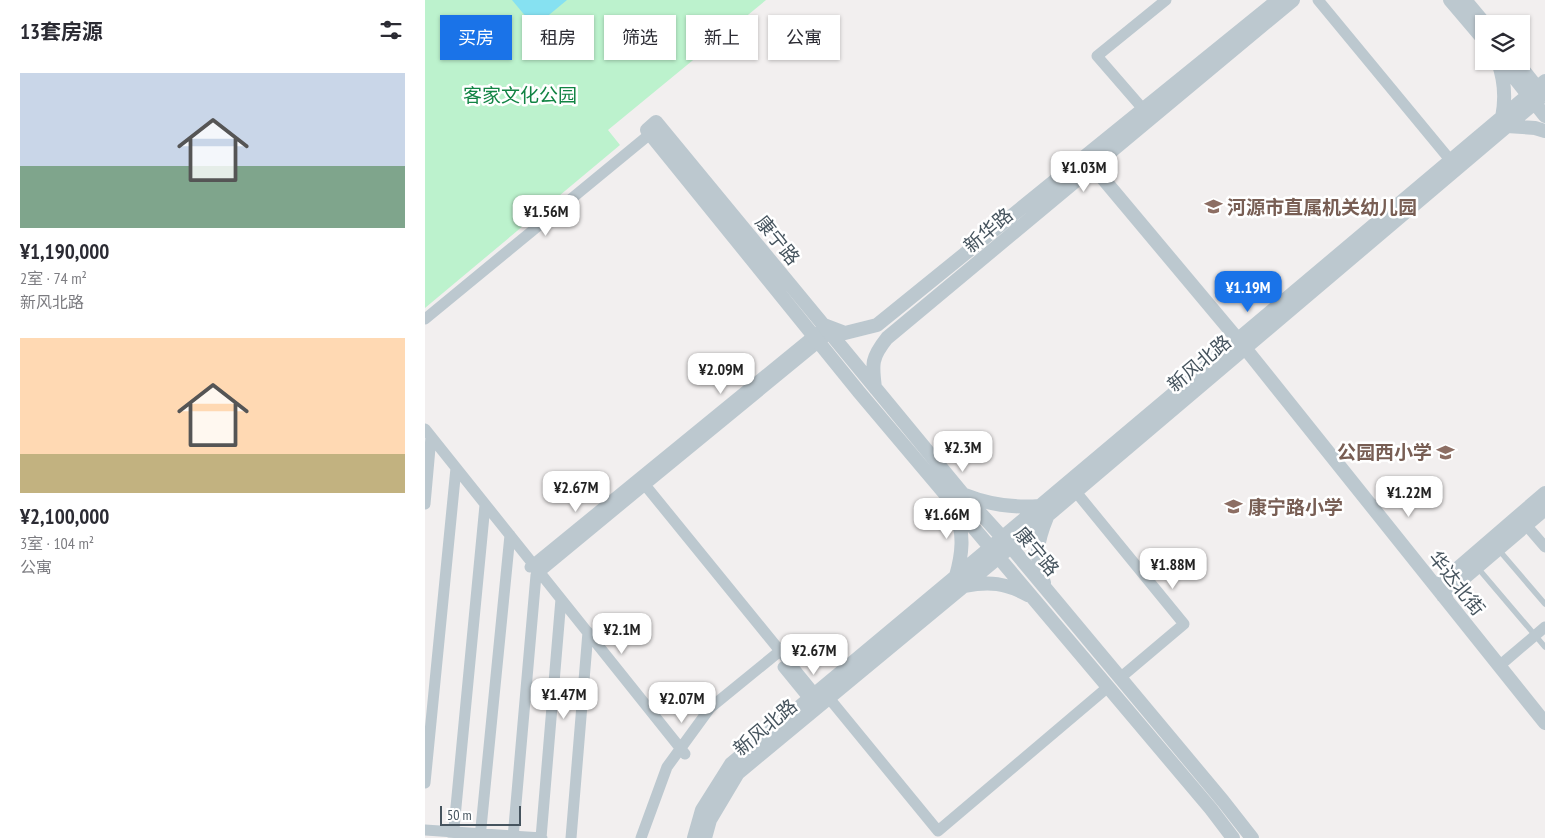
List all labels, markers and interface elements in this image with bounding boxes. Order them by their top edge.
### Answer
chip: 买房 [440,15,512,60]
chip: 租房 [522,15,594,60]
chip: 筛选 [604,15,676,60]
chip: 新上 [686,15,758,60]
chip: 公寓 [768,15,840,60]
map controls [1475,15,1530,70]
button: layers [1475,15,1530,70]
icon: filters [377,16,405,44]
text: 13套房源 [20,18,103,45]
park label: 客家文化公园 [463,83,577,107]
icon: home [168,105,258,195]
pin: ¥1.03M [1043,150,1125,193]
text: ¥1.03M [1062,157,1106,177]
pin: ¥1.56M [505,194,587,237]
place label: 河源市直属机关幼儿园 [1227,195,1417,219]
school or university icon: 河源市直属机关幼儿园 [1203,197,1223,217]
text: ¥1.56M [524,201,568,221]
street label: 新华路 [958,202,1018,258]
street label: 康宁路 [751,210,805,270]
text: ¥1,190,000 [20,238,109,265]
text: 2室 · 74 m² [20,268,87,288]
pin: ¥1.19M [1207,270,1289,313]
text: ¥1.19M [1226,277,1270,297]
text: 新风北路 [20,292,84,312]
street label: 新风北路 [1162,329,1236,397]
pin: ¥2.09M [680,352,762,395]
text: ¥2.09M [699,359,743,379]
icon: home [168,370,258,460]
pin: ¥2.3M [928,430,998,473]
text: ¥2.3M [945,437,981,457]
place label: 公园西小学 [1337,440,1432,464]
school or university icon: 公园西小学 [1436,442,1456,462]
pin: ¥2.67M [535,470,617,513]
pin: ¥1.22M [1368,476,1450,518]
text: ¥2.67M [554,477,598,497]
text: ¥1.22M [1387,482,1431,502]
place label: 康宁路小学 [1248,495,1343,519]
school or university icon: 康宁路小学 [1224,497,1244,517]
pin: ¥1.66M [906,498,988,540]
text: ¥2,100,000 [20,503,109,530]
text: ¥1.66M [925,504,969,524]
street label: 康宁路 [1009,521,1065,581]
text: 3室 · 104 m² [20,533,94,553]
street label: 华达北街 [1424,546,1490,620]
pin: ¥1.88M [1132,548,1214,590]
text: ¥1.88M [1151,554,1195,574]
text: 公寓 [20,557,52,577]
pin: ¥2.1M [587,612,657,655]
text: ¥2.1M [604,619,640,639]
pin: ¥2.67M [773,634,855,676]
text: ¥2.67M [792,640,836,660]
pin: ¥1.47M [523,678,605,720]
pin: ¥2.07M [641,682,723,724]
text: ¥1.47M [542,684,586,704]
text: ¥2.07M [660,688,704,708]
street label: 新风北路 [728,693,802,761]
scale bar [440,803,521,826]
text: 50 m [447,806,472,824]

